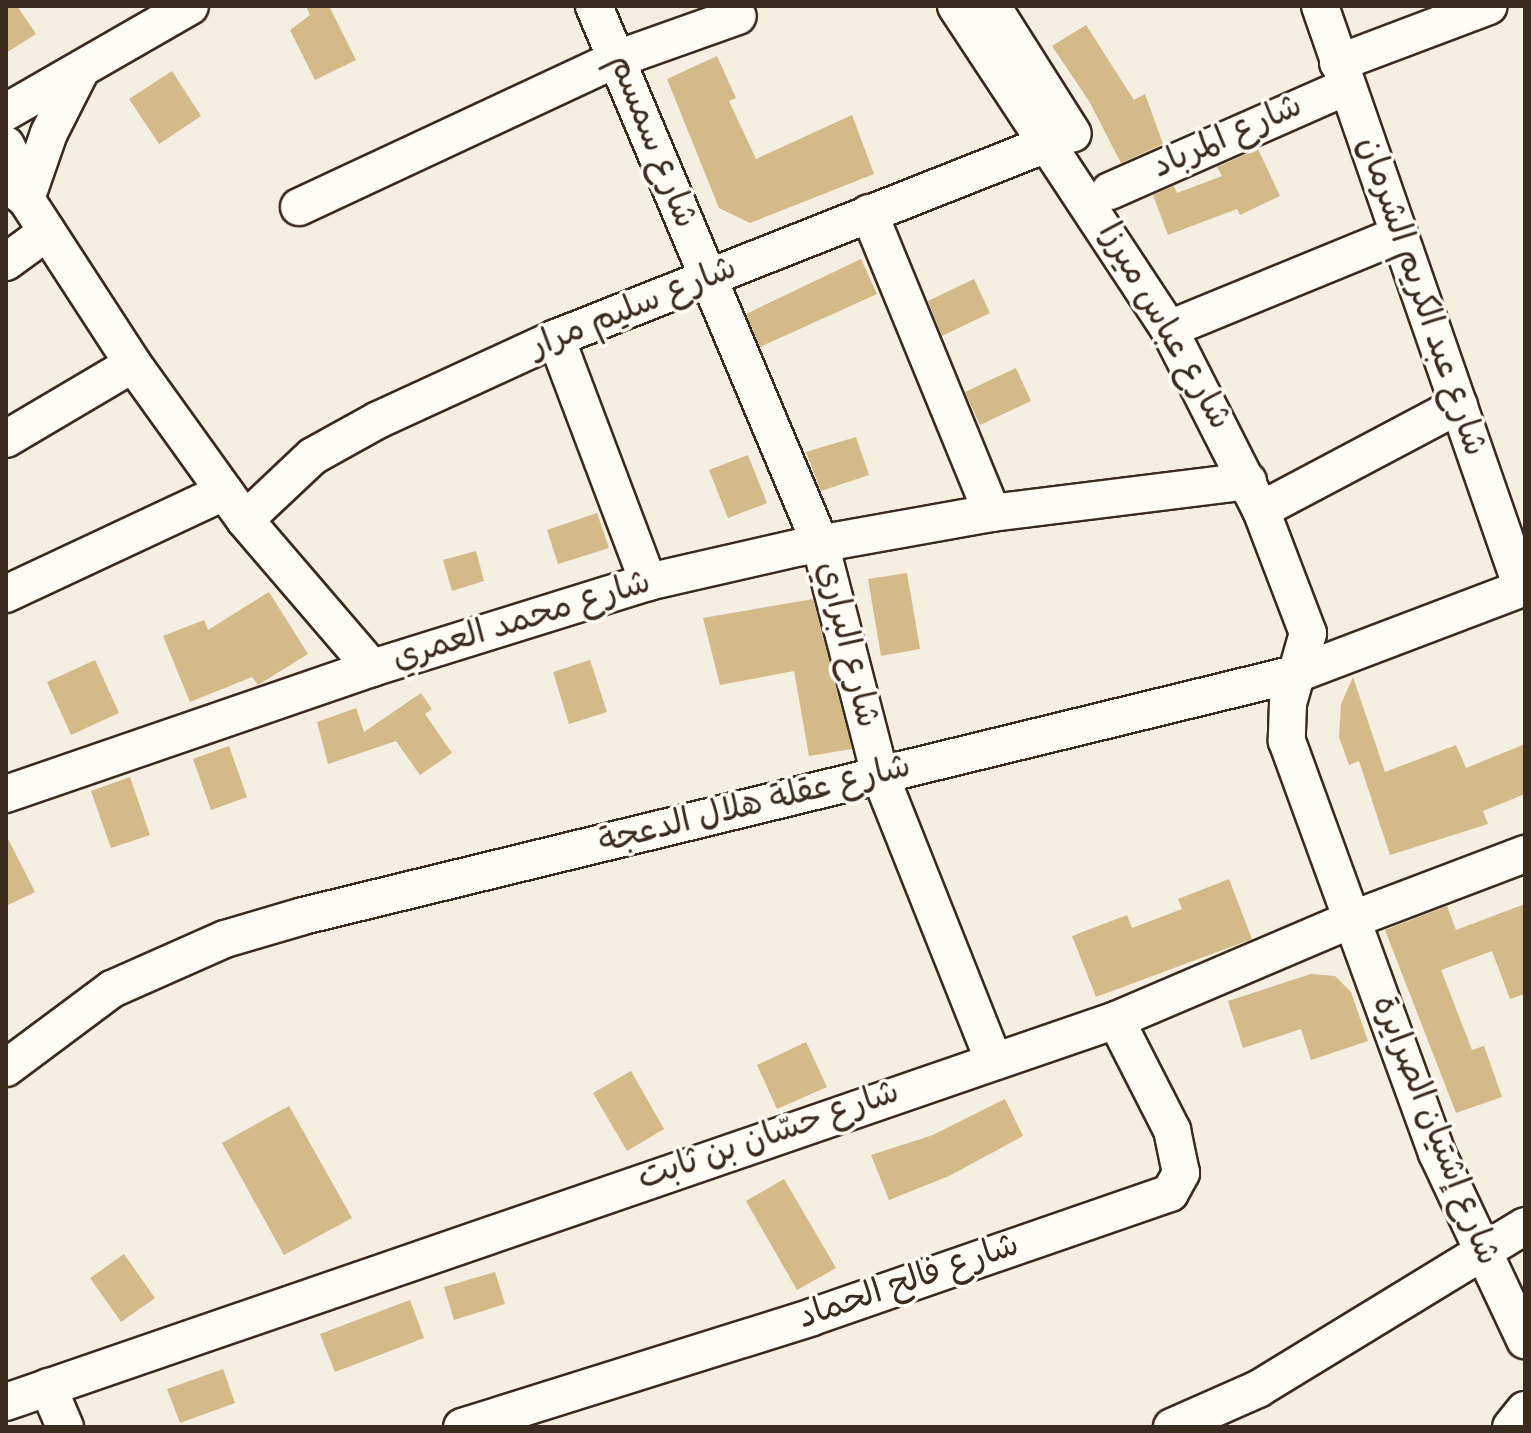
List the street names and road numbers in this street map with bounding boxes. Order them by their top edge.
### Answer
street label: شارع سمسم [598,49,704,235]
street label: شارع المرباد [1147,87,1309,189]
street label: شارع عبد الكريم الشرمان [1346,132,1494,462]
street label: شارع عباس ميرزا [1087,216,1239,438]
street label: شارع سليم مرار [525,249,743,369]
street label: شارع البراري [806,558,886,732]
street label: شارع محمد العمري [388,563,656,681]
street label: شارع عقلة هلال الدعجة [595,747,915,865]
street label: شارع إشتيان الصرايرة [1361,990,1507,1272]
street label: شارع حسّان بن ثابت [633,1073,905,1201]
street label: شارع فالح الحماد [793,1226,1025,1340]

